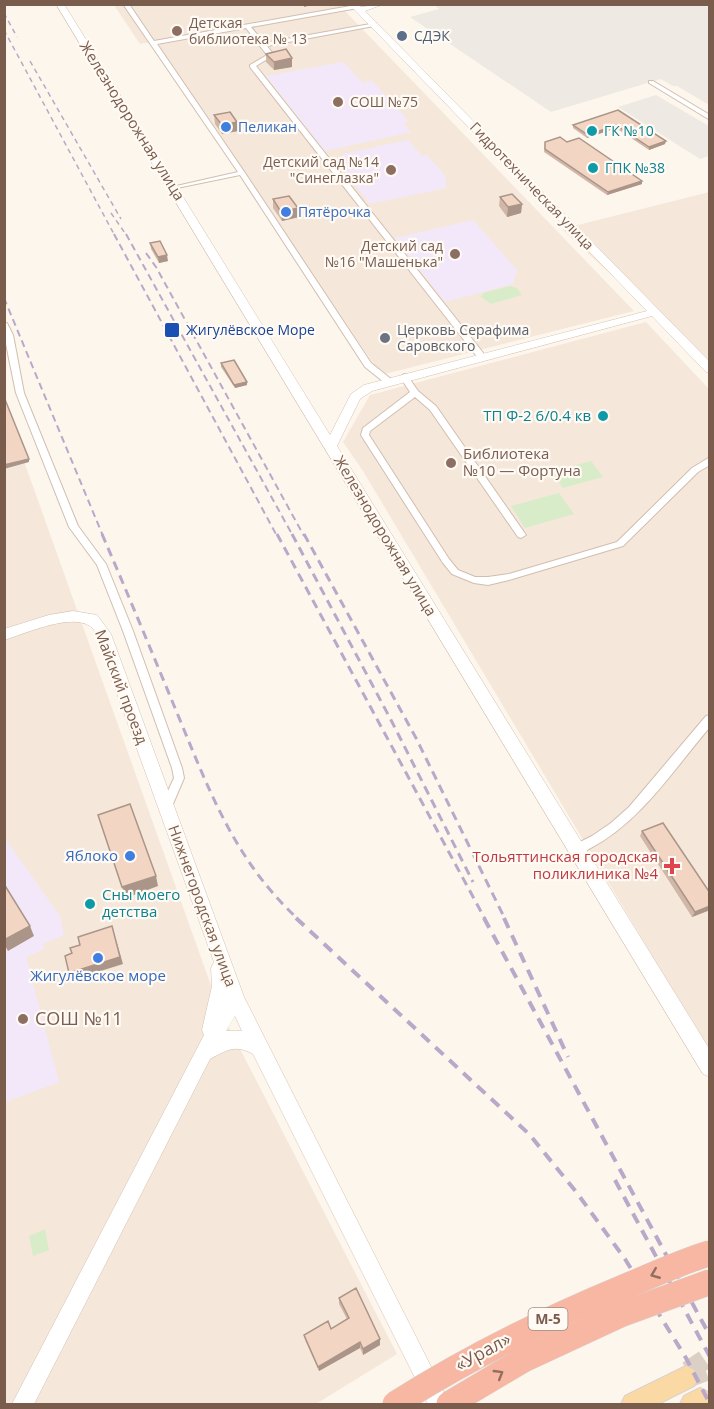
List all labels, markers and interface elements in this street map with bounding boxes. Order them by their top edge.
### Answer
place label: Детская библиотека № 13 [189,13,307,48]
marker: Детская библиотека № 13 [170,24,184,38]
place label: СДЭК [414,26,450,45]
marker: СДЭК [395,29,409,43]
street label: Железнодорожная улица [76,37,190,204]
place label: СОШ №75 [350,92,418,111]
marker: СОШ №75 [331,95,345,109]
place label: Пеликан [238,117,297,136]
street label: Гидротехническая улица [466,118,598,254]
marker: Пеликан [219,120,233,134]
place label: ГК №10 [604,121,654,140]
marker: ГК №10 [585,124,599,138]
place label: Детский сад №14 "Синеглазка" [263,152,379,187]
place label: ГПК №38 [605,158,665,177]
marker: ГПК №38 [586,161,600,175]
marker: Детский сад №14 "Синеглазка" [384,163,398,177]
place label: Пятёрочка [298,202,371,221]
marker: Пятёрочка [279,205,293,219]
place label: Детский сад №16 "Машенька" [325,236,443,271]
marker: Детский сад №16 "Машенька" [448,247,462,261]
place label: Жигулёвское Море [186,320,315,339]
place label: Церковь Серафима Саровского [397,320,529,355]
marker: Жигулёвское Море [163,321,181,339]
marker: Церковь Серафима Саровского [378,331,392,345]
place label: ТП Ф-2 6/0.4 кв [483,405,591,425]
marker: ТП Ф-2 6/0.4 кв [596,409,610,423]
place label: Библиотека №10 — Фортуна [463,443,581,480]
street label: Железнодорожная улица [330,451,442,620]
marker: Библиотека №10 — Фортуна [444,456,458,470]
street label: Майский проезд [91,627,153,747]
street label: Нижнегородская улица [164,822,242,989]
place label: Яблоко [65,845,118,865]
place label: Тольяттинская городская поликлиника №4 [472,846,658,883]
marker: Яблоко [123,849,137,863]
marker: Тольяттинская городская поликлиника №4 [663,857,681,875]
place label: Сны моего детства [102,884,180,921]
marker: Сны моего детства [83,897,97,911]
marker: Жигулёвское море [91,951,105,965]
place label: Жигулёвское море [30,965,166,985]
place label: СОШ №11 [35,1006,123,1030]
marker: СОШ №11 [16,1012,30,1026]
one-way arrow [650,1267,661,1279]
road number: М-5 [528,1308,568,1330]
street label: «Урал» [450,1326,515,1376]
one-way arrow [493,1370,503,1382]

